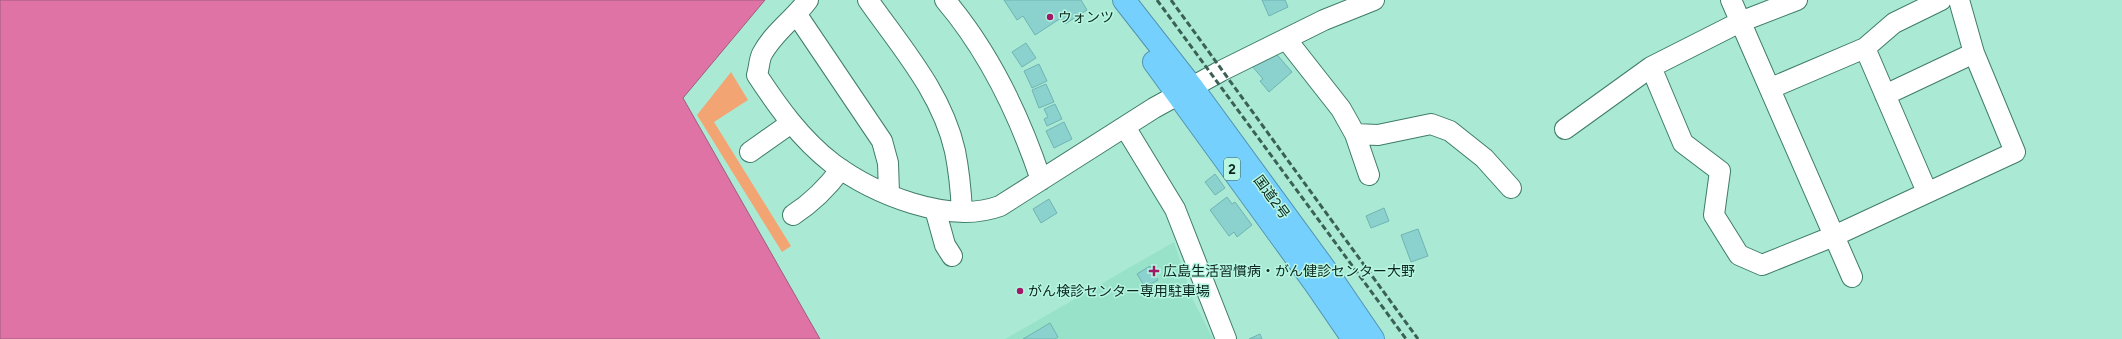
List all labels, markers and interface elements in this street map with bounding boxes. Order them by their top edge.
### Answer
place label: ウォンツ [1058,9,1114,26]
marker: ウォンツ [1045,12,1055,22]
road number: 2 [1224,158,1240,180]
street label: 国道2号 [1250,172,1293,222]
place label: 広島生活習慣病・がん健診センター大野 [1163,263,1415,280]
marker: 広島生活習慣病・がん健診センター大野 [1148,265,1160,277]
place label: がん検診センター専用駐車場 [1028,283,1210,300]
marker: がん検診センター専用駐車場 [1015,286,1025,296]

